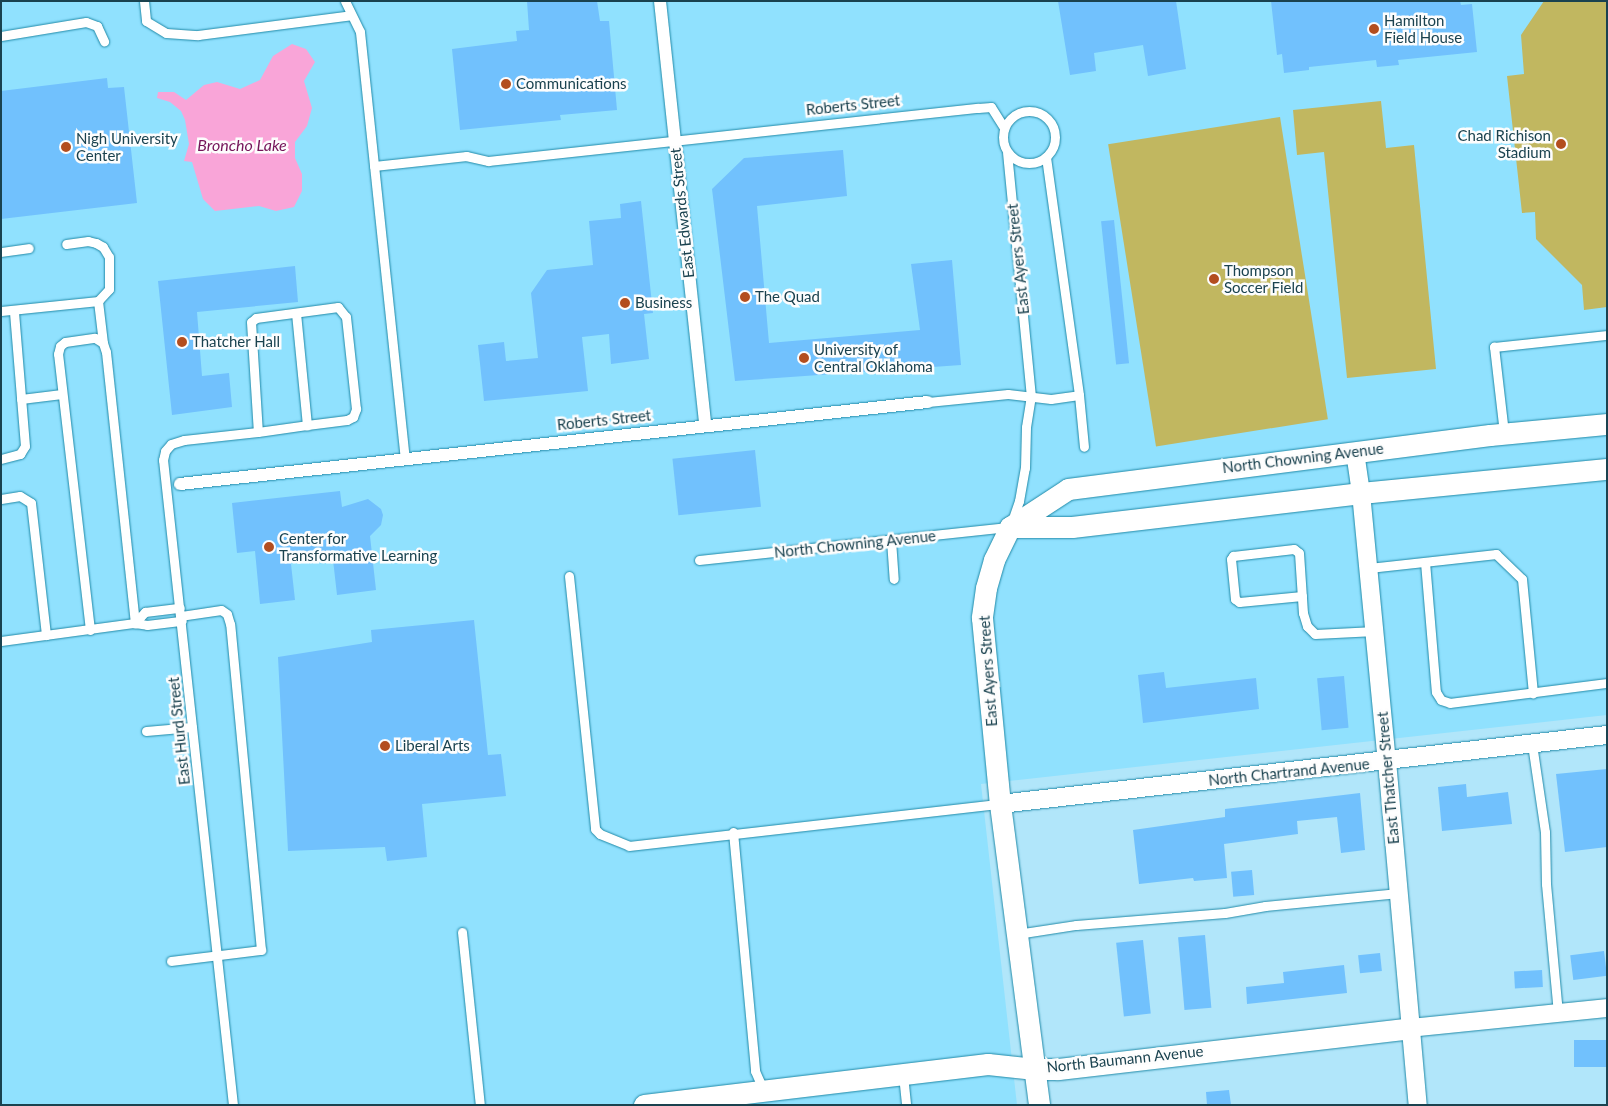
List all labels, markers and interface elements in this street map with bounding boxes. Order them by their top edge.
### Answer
place label: Hamilton Field House [1384,11,1462,46]
marker: Hamilton Field House [1368,23,1380,35]
place label: Communications [516,75,627,93]
marker: Communications [500,78,512,90]
street label: Roberts Street [805,91,901,119]
place label: Chad Richison Stadium [1458,126,1551,161]
place label: Nigh University Center [76,129,178,164]
water label: Broncho Lake [197,135,287,155]
marker: Chad Richison Stadium [1555,138,1567,150]
marker: Nigh University Center [60,141,72,153]
street label: East Edwards Street [666,147,698,279]
street label: East Ayers Street [1003,202,1033,316]
place label: Thompson Soccer Field [1224,261,1304,296]
marker: Thompson Soccer Field [1208,273,1220,285]
place label: The Quad [755,288,820,306]
marker: The Quad [739,291,751,303]
place label: Business [635,294,692,312]
marker: Business [619,297,631,309]
place label: Thatcher Hall [192,333,280,351]
marker: Thatcher Hall [176,336,188,348]
place label: University of Central Oklahoma [814,340,933,375]
marker: University of Central Oklahoma [798,352,810,364]
street label: Roberts Street [556,406,652,434]
street label: North Chowning Avenue [1221,439,1385,477]
street label: North Chowning Avenue [773,527,937,561]
place label: Center for Transformative Learning [279,529,437,564]
marker: Center for Transformative Learning [263,541,275,553]
street label: East Ayers Street [975,615,1001,727]
street label: East Hurd Street [164,676,194,786]
street label: East Thatcher Street [1373,711,1403,845]
place label: Liberal Arts [395,737,470,755]
marker: Liberal Arts [379,740,391,752]
street label: North Chartrand Avenue [1207,755,1371,789]
street label: North Baumann Avenue [1045,1042,1205,1076]

